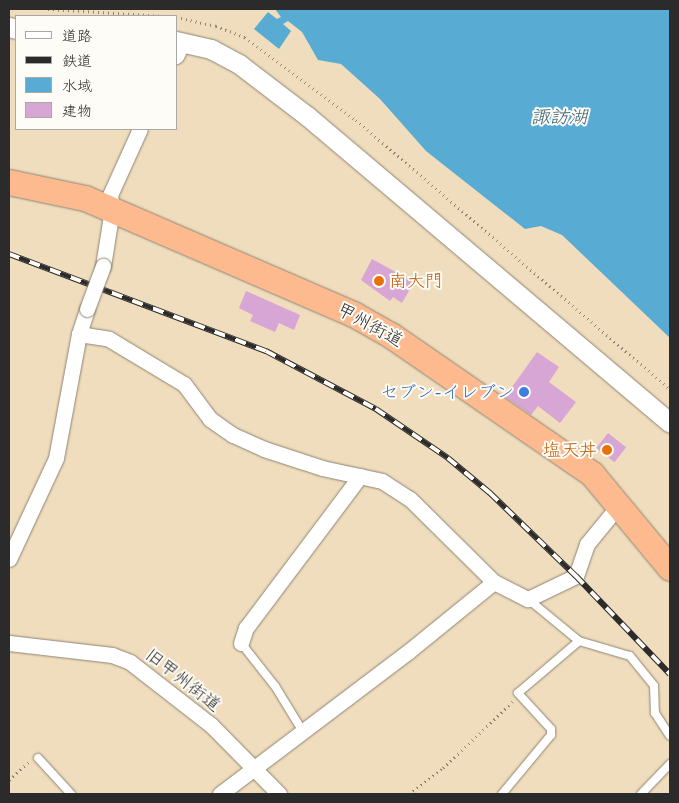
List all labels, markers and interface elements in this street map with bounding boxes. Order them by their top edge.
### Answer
legend [15,15,178,130]
text: 道路 [62,26,92,45]
text: 鉄道 [62,51,92,70]
text: 水域 [62,76,92,95]
text: 建物 [62,101,92,120]
water label: 諏訪湖 [531,106,587,128]
place label: 南大門 [389,270,443,292]
marker: 南大門 [373,275,385,287]
street label: 甲州街道 [333,299,407,351]
place label: セブン-イレブン [380,381,514,403]
marker: セブン-イレブン [518,386,530,398]
place label: 塩天丼 [543,439,597,461]
marker: 塩天丼 [601,444,613,456]
street label: 旧甲州街道 [141,644,225,716]

